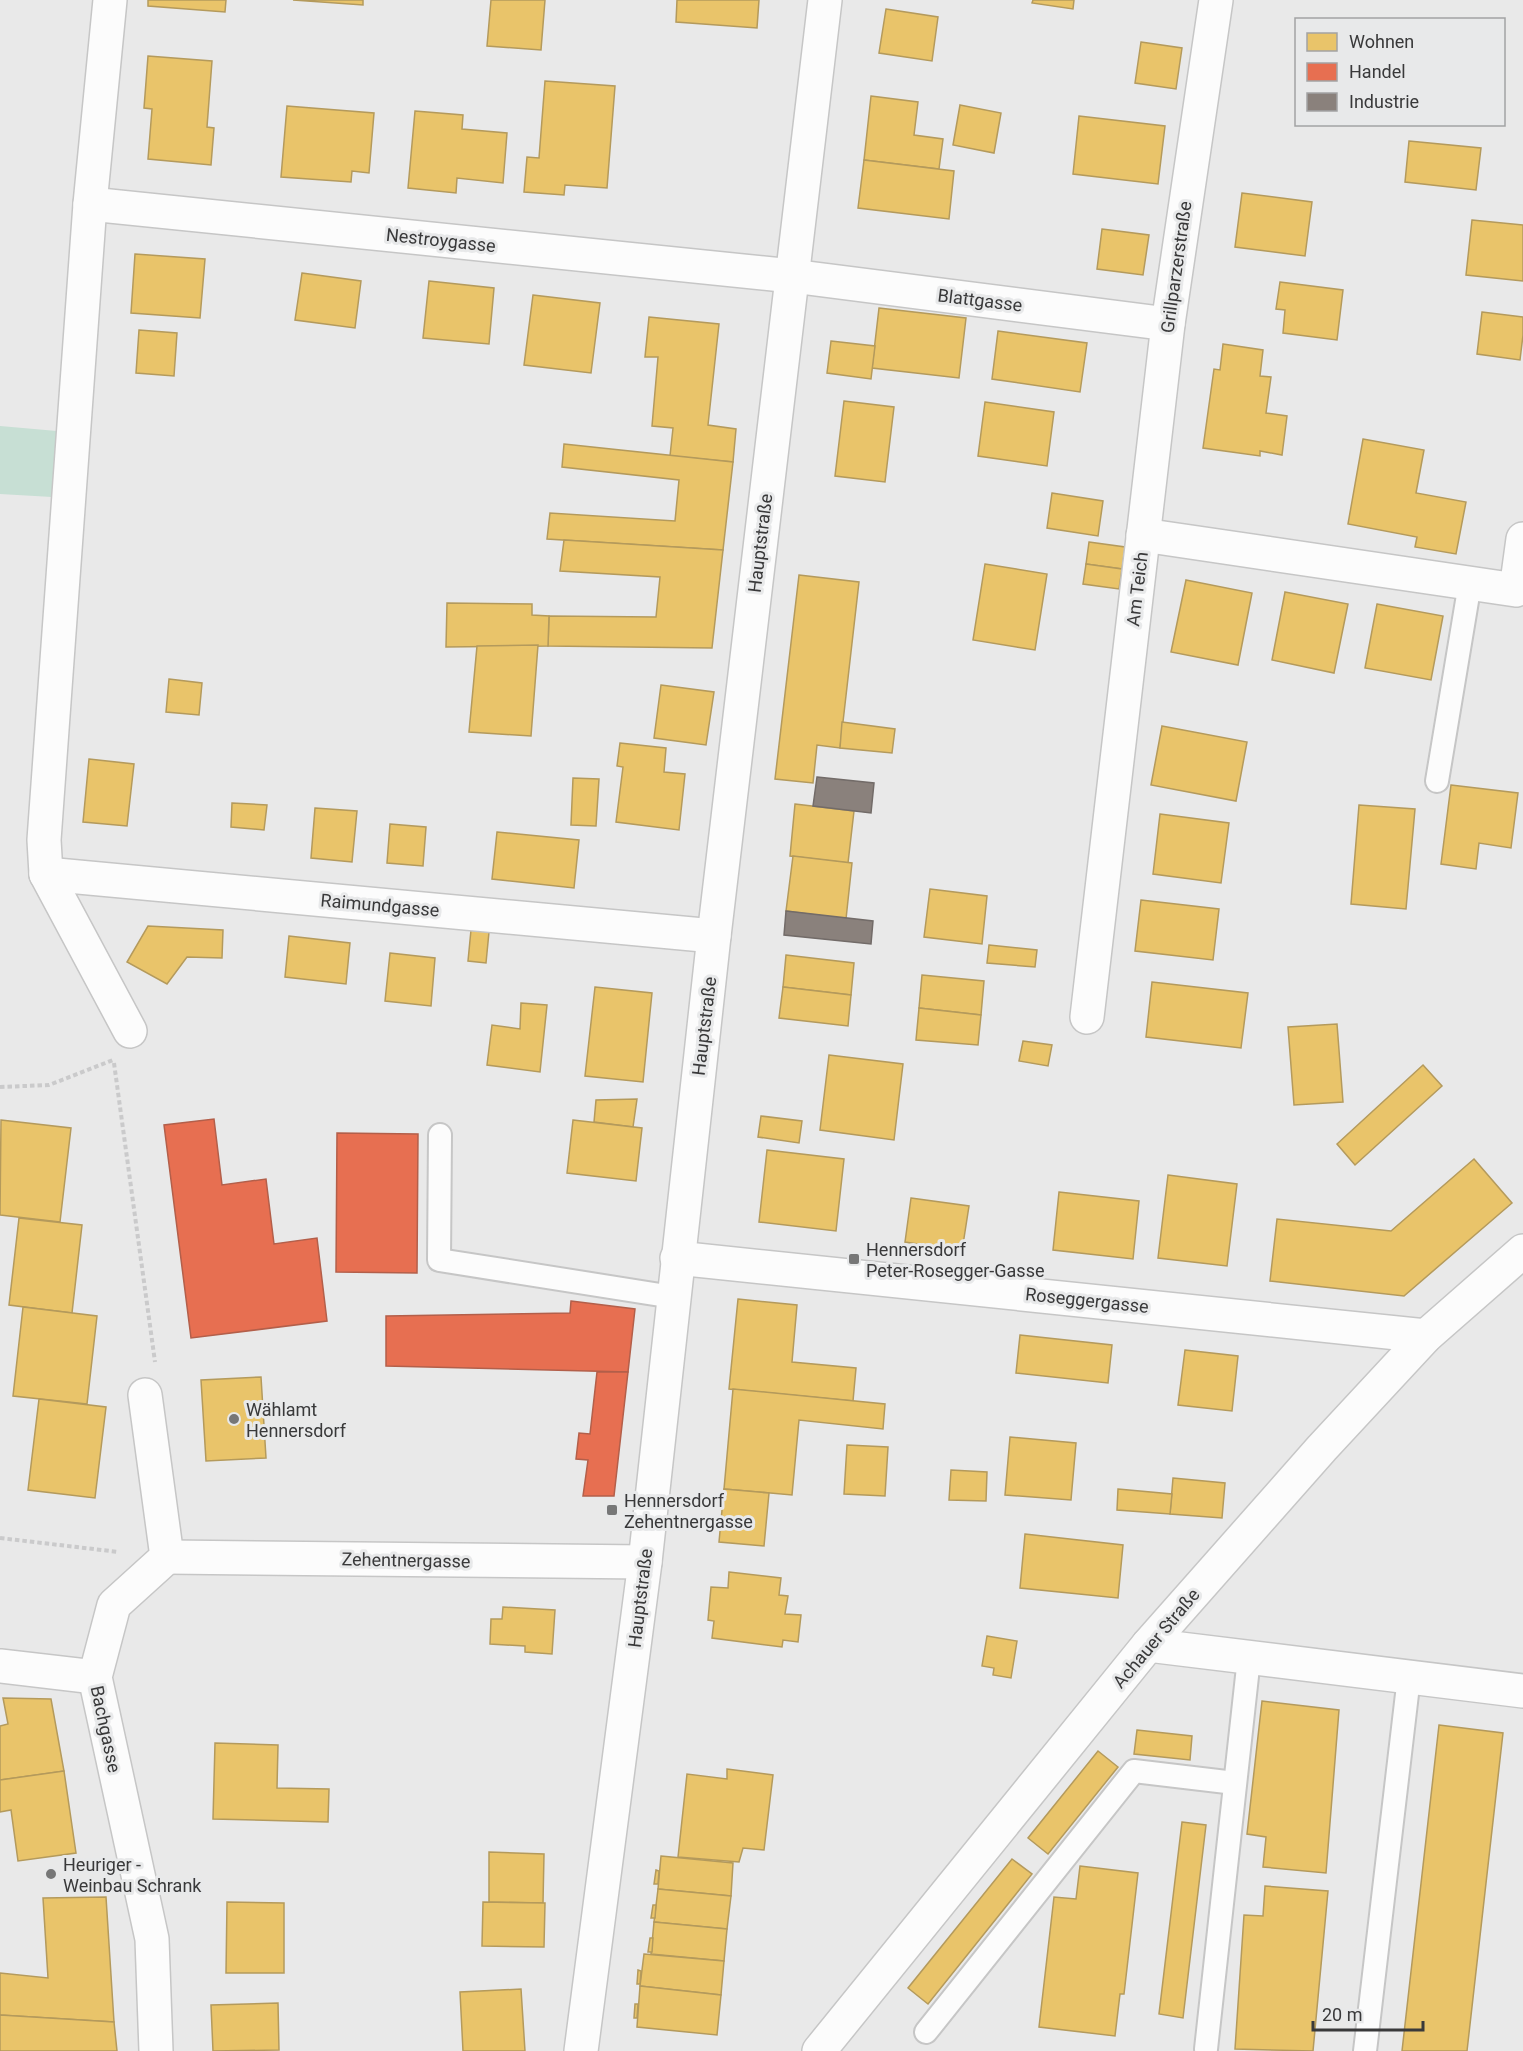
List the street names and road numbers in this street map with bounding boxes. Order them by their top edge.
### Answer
street label: Grillparzerstraße [1156,200,1196,334]
street label: Nestroygasse [385,224,497,256]
street label: Blattgasse [936,284,1024,316]
street label: Hauptstraße [744,492,776,594]
street label: Am Teich [1122,551,1152,627]
street label: Raimundgasse [320,889,440,921]
street label: Hauptstraße [688,975,720,1077]
street label: Roseggergasse [1024,1283,1150,1317]
street label: Hauptstraße [624,1547,656,1649]
street label: Zehentnergasse [341,1548,471,1572]
street label: Achauer Straße [1108,1584,1204,1692]
street label: Bachgasse [87,1684,125,1774]

